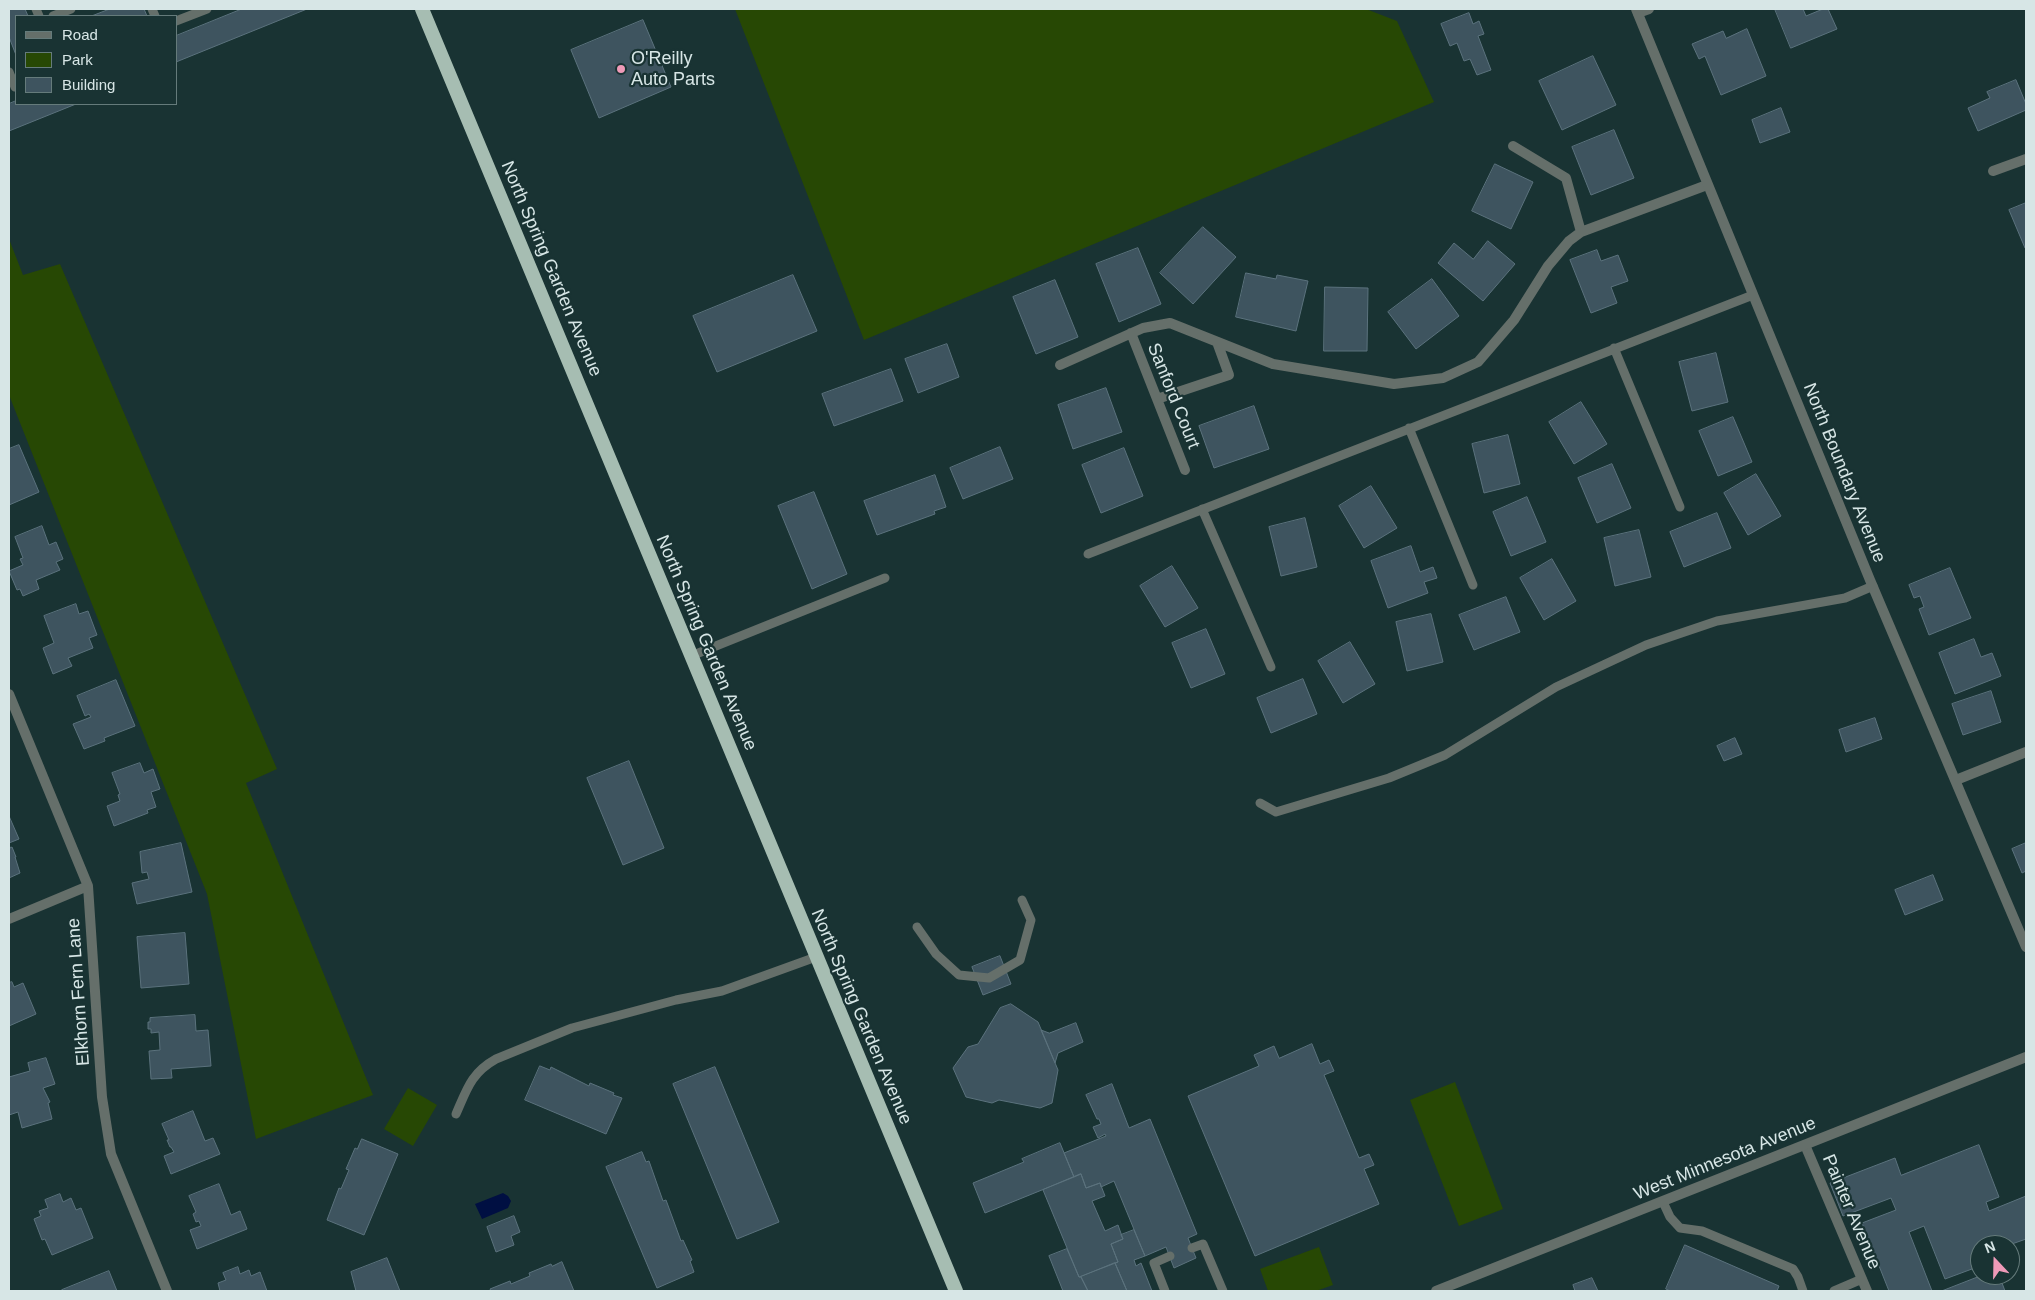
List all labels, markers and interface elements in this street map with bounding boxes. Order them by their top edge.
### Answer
legend [15,15,178,105]
text: Road [62,26,98,43]
place label: O'Reilly Auto Parts [631,48,715,90]
text: Park [62,51,93,68]
marker: O'Reilly Auto Parts [615,63,627,75]
text: Building [62,76,115,93]
street label: North Spring Garden Avenue [496,158,606,380]
street label: Sanford Court [1142,340,1204,452]
street label: North Boundary Avenue [1798,380,1890,566]
street label: North Spring Garden Avenue [651,532,761,754]
street label: North Spring Garden Avenue [806,906,916,1128]
street label: Elkhorn Fern Lane [63,917,95,1067]
street label: West Minnesota Avenue [1631,1113,1819,1205]
street label: Painter Avenue [1817,1151,1885,1273]
north arrow [1970,1235,2020,1285]
text: N [1982,1238,1998,1256]

